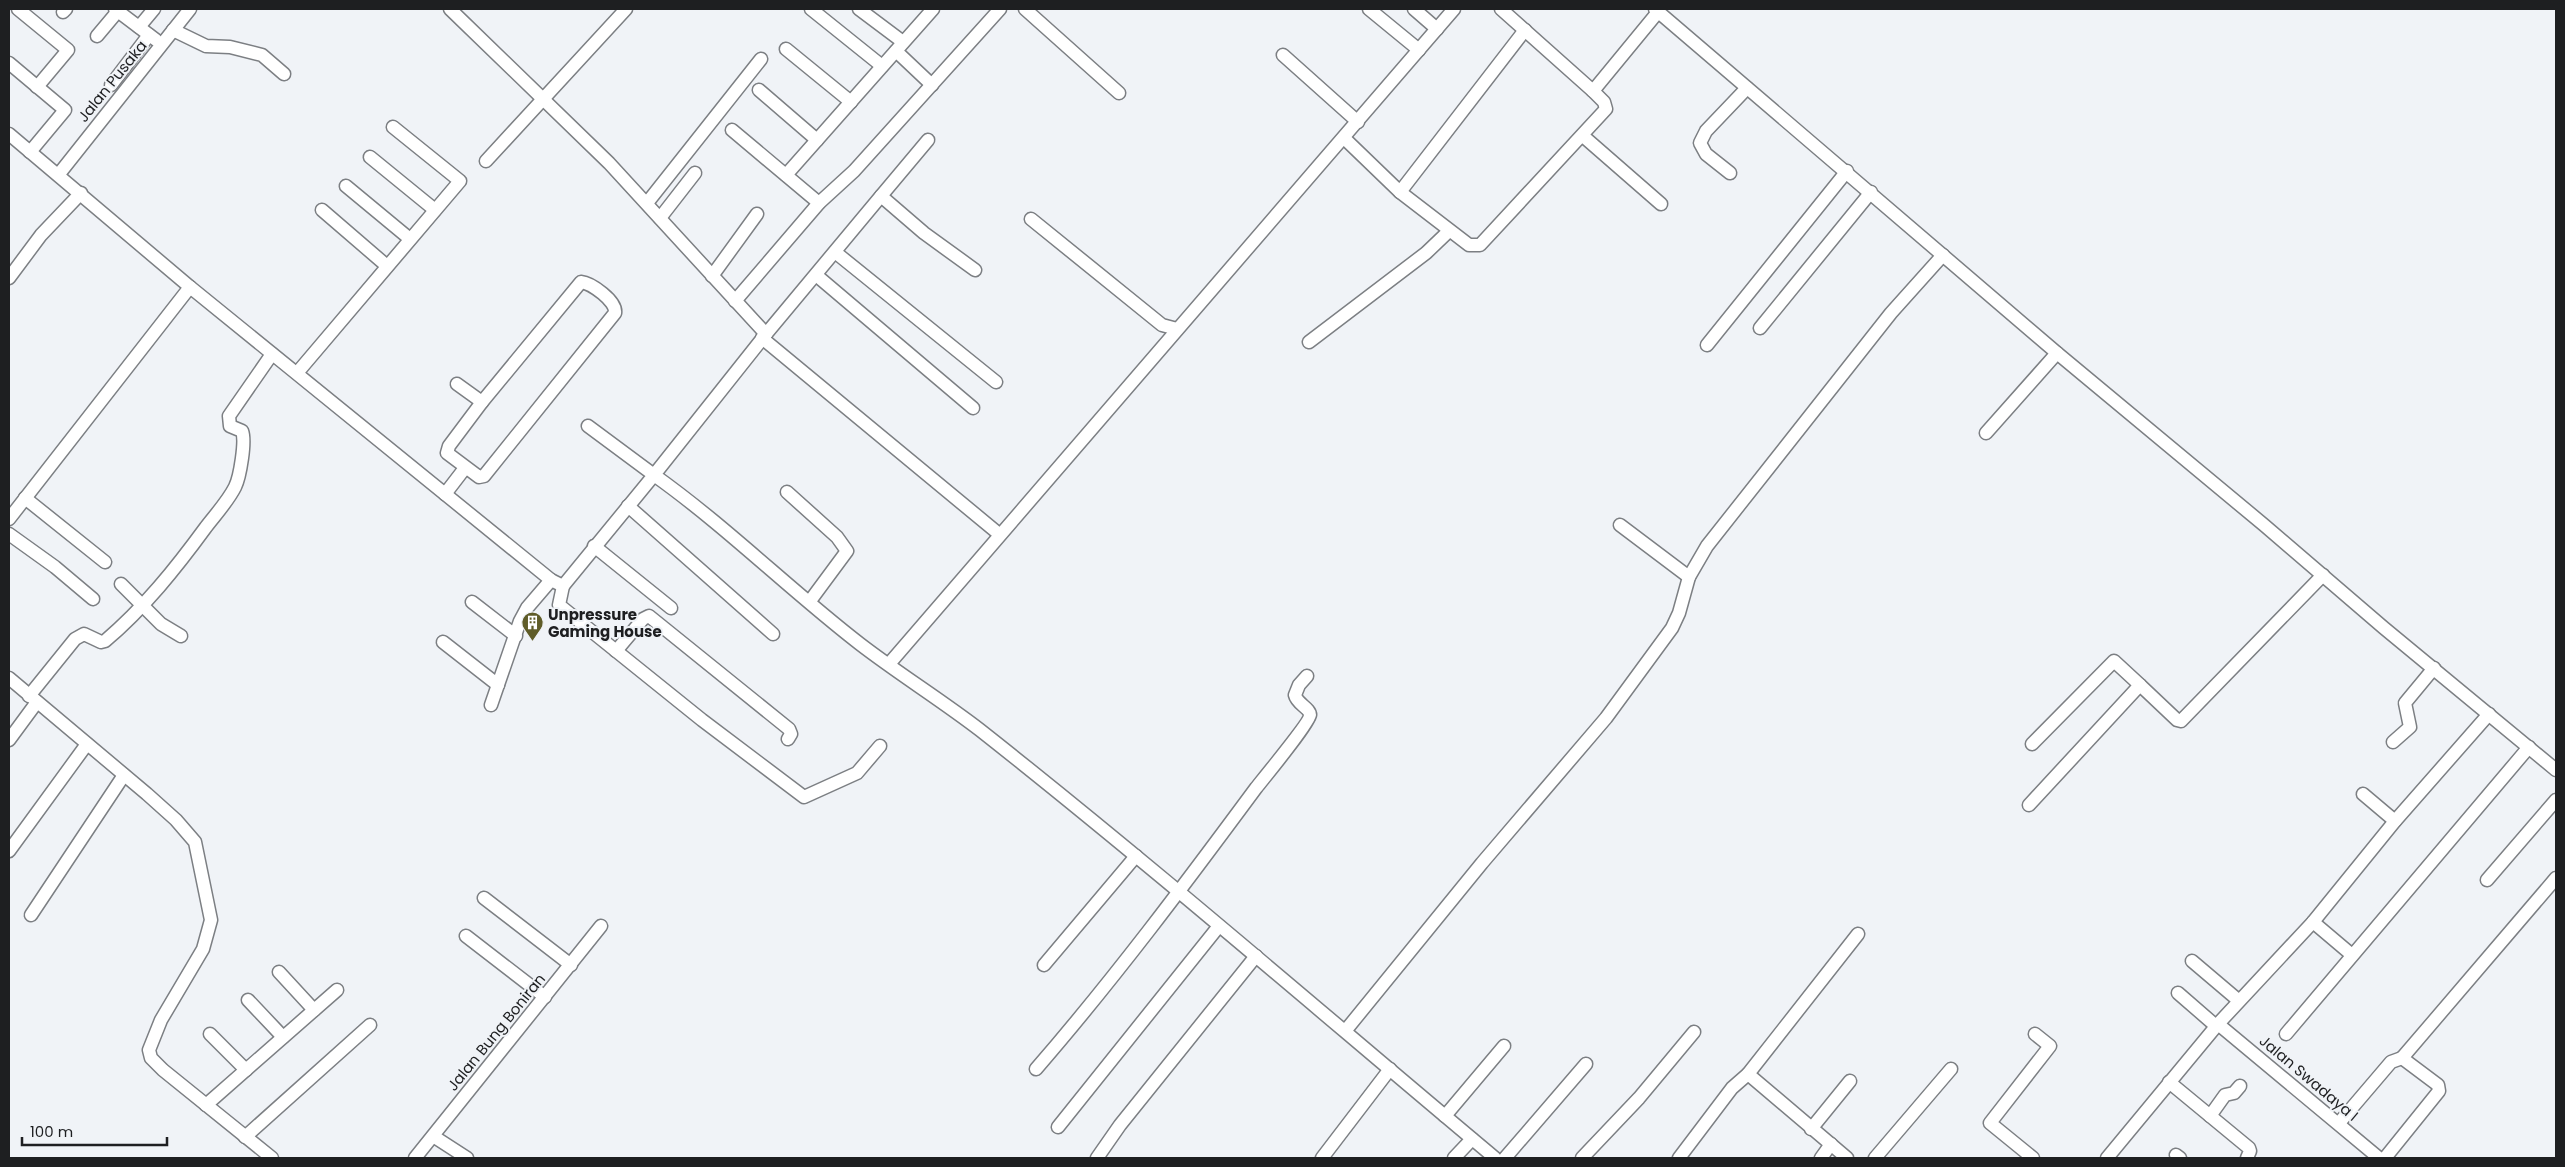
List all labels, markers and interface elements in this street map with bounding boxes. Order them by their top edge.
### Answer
street label: Jalan Pusaka [72,36,152,126]
place label: Unpressure Gaming House [548,604,662,642]
building icon: Unpressure Gaming House [520,611,544,642]
street label: Jalan Bung Boniran [442,969,550,1095]
street label: Jalan Swadaya I [2255,1030,2363,1126]
scale bar [22,1114,168,1146]
text: 100 m [30,1121,73,1142]

